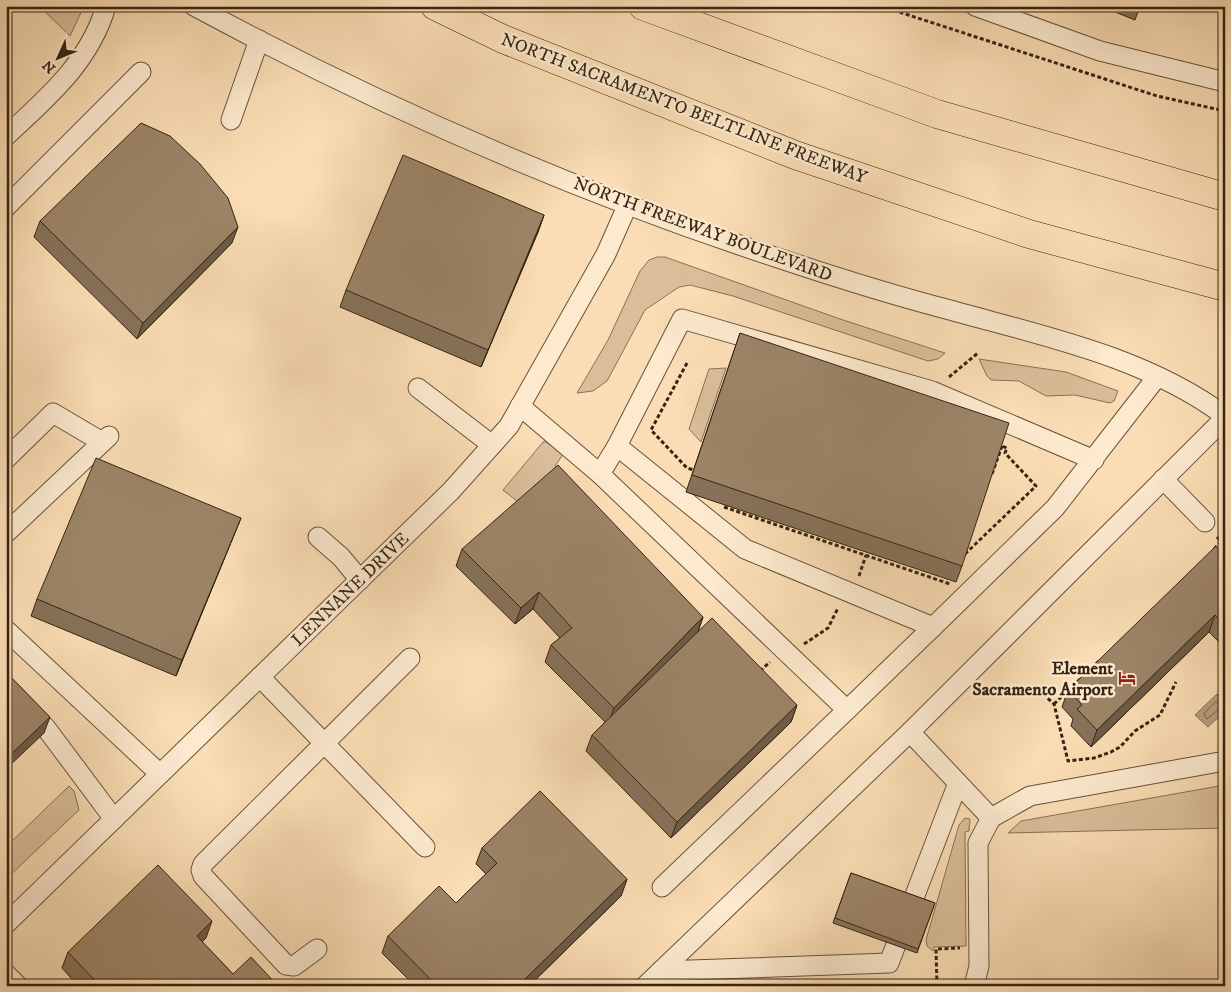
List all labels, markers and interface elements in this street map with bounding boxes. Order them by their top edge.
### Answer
street label: NORTH SACRAMENTO BELTLINE FREEWAY [498,29,870,189]
north arrow [32,32,82,82]
text: N [39,56,60,77]
street label: NORTH FREEWAY BOULEVARD [570,173,835,287]
street label: LENNANE DRIVE [287,528,414,651]
place label: Element Sacramento Airport [972,658,1113,701]
hotel icon: Element Sacramento Airport [1117,668,1137,688]

